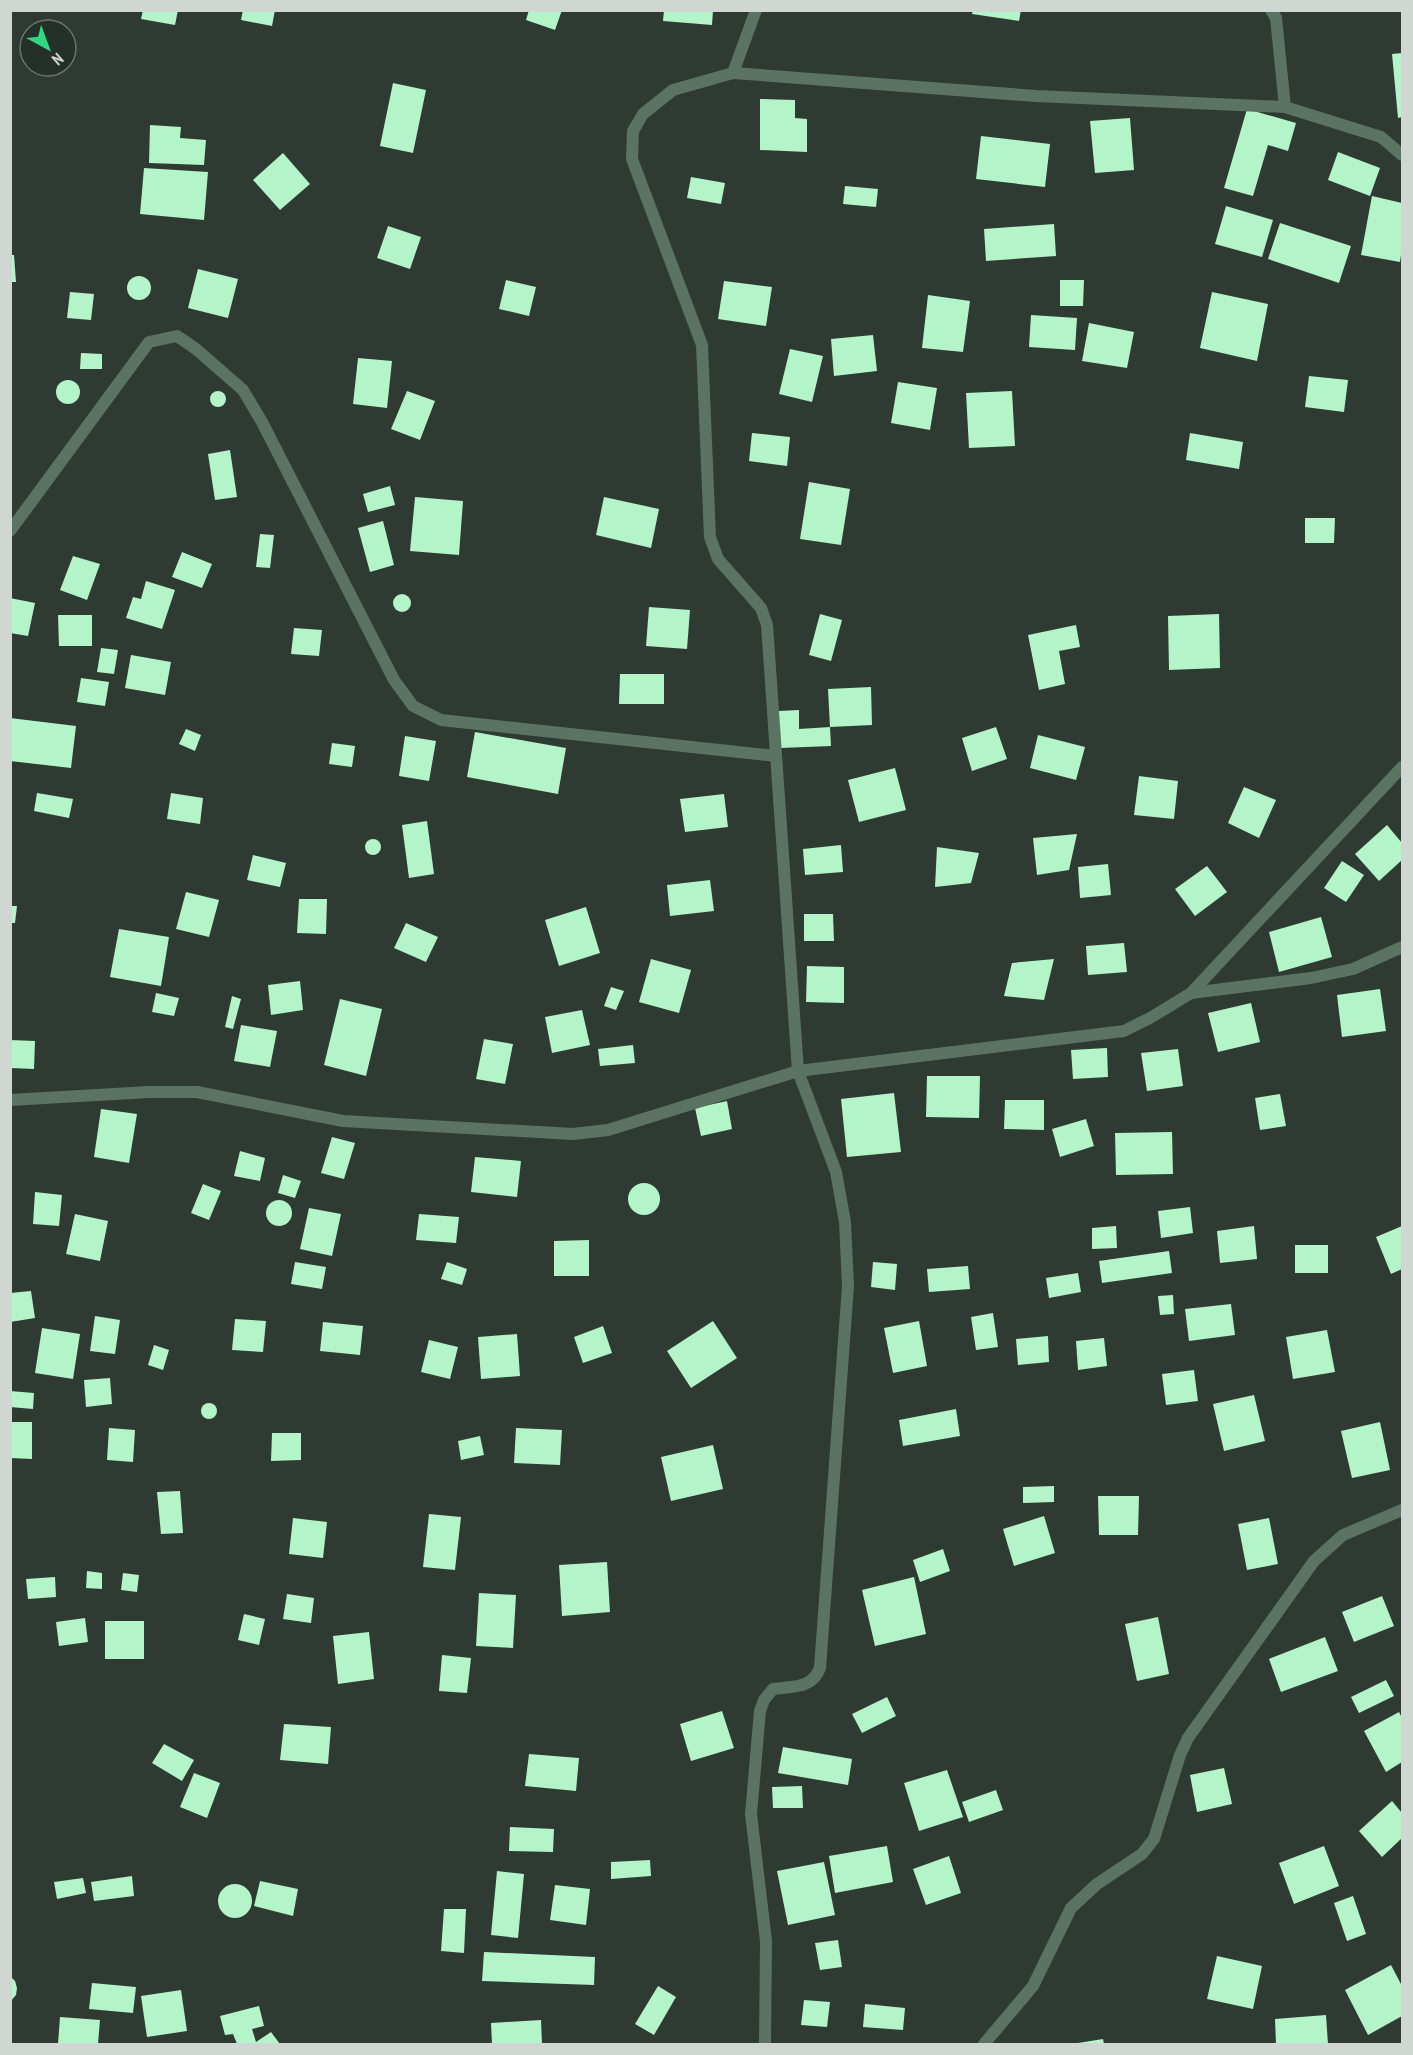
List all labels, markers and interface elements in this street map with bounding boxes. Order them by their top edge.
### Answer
north arrow [18,18,78,78]
text: N [48,49,68,70]

